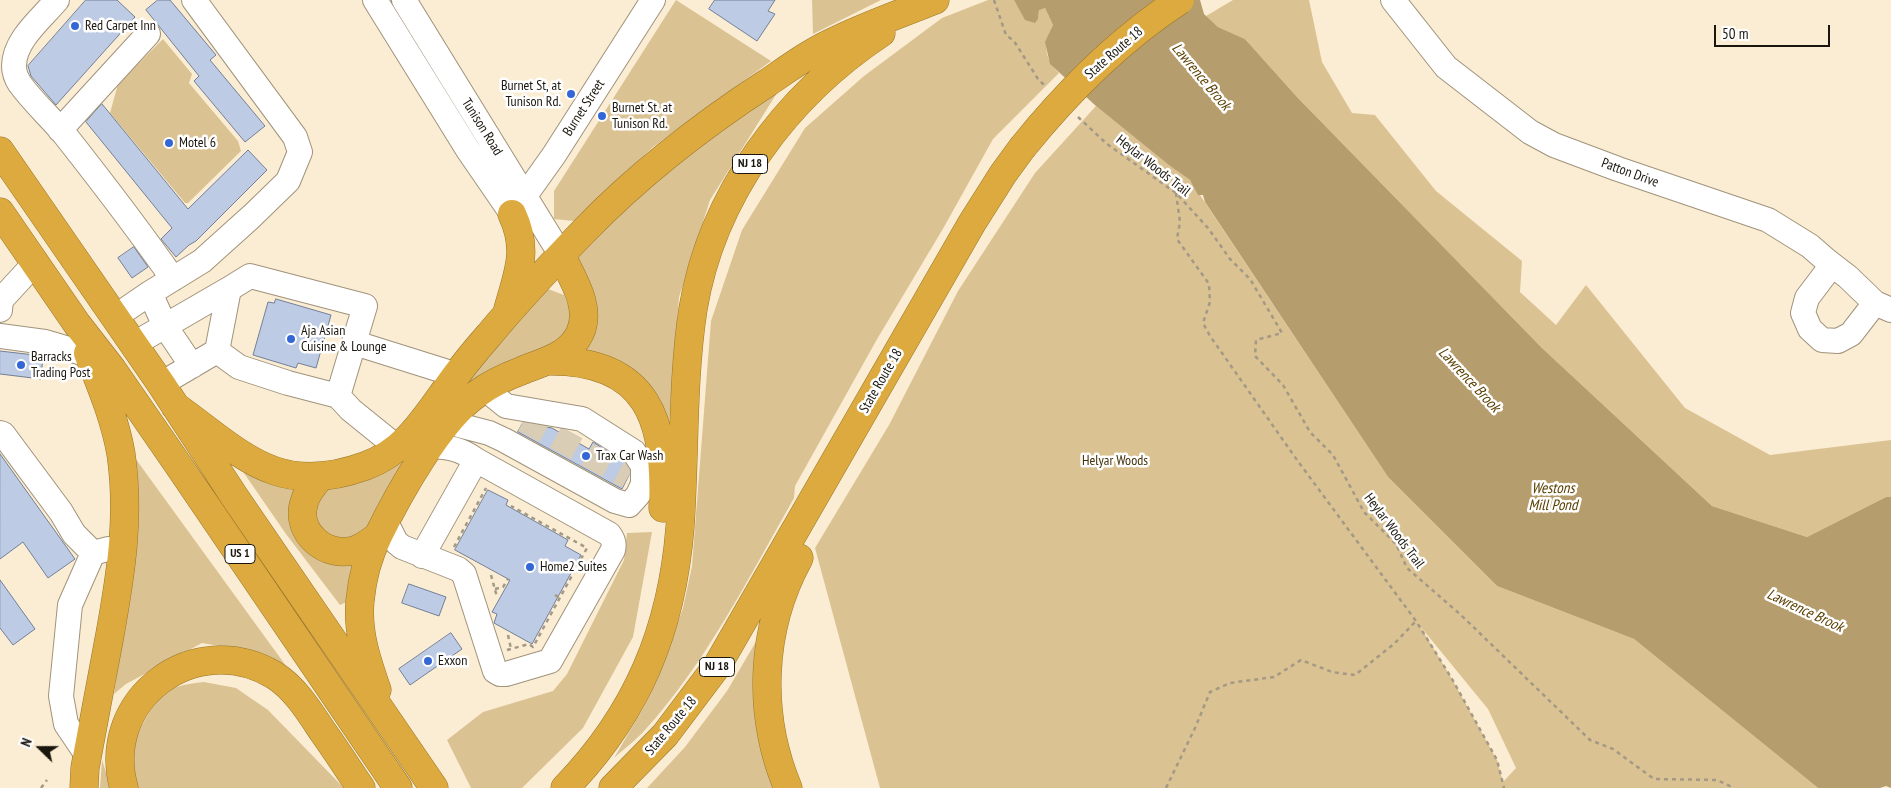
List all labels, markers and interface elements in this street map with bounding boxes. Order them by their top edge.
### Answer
scale bar [1716,15,1832,47]
place label: Red Carpet Inn [85,18,156,34]
marker: Red Carpet Inn [69,20,81,32]
street label: State Route 18 [1082,23,1146,83]
text: 50 m [1722,24,1748,43]
water label: Lawrence Brook [1168,40,1234,114]
street label: Burnet Street [559,76,609,140]
place label: Burnet St, at Tunison Rd. [501,78,561,110]
marker: Burnet St, at Tunison Rd. [565,88,577,100]
street label: Tunison Road [458,95,506,159]
place label: Burnet St. at Tunison Rd. [612,100,672,132]
marker: Burnet St. at Tunison Rd. [596,110,608,122]
street label: Heylar Woods Trail [1113,132,1193,200]
place label: Motel 6 [179,135,216,151]
marker: Motel 6 [163,137,175,149]
road number: NJ 18 [732,154,768,173]
street label: Patton Drive [1599,155,1661,191]
place label: Aja Asian Cuisine & Lounge [301,323,386,356]
marker: Aja Asian Cuisine & Lounge [285,333,297,345]
water label: Lawrence Brook [1434,344,1504,416]
street label: State Route 18 [856,346,906,416]
place label: Barracks Trading Post [31,349,90,382]
marker: Barracks Trading Post [15,359,27,371]
place label: Trax Car Wash [596,448,663,464]
marker: Trax Car Wash [580,450,592,462]
park label: Helyar Woods [1082,453,1148,469]
water label: Westons Mill Pond [1529,480,1577,515]
street label: Heylar Woods Trail [1360,490,1428,572]
road number: US 1 [225,544,255,564]
place label: Home2 Suites [540,559,607,575]
marker: Home2 Suites [524,561,536,573]
water label: Lawrence Brook [1764,585,1846,637]
place label: Exxon [438,653,467,669]
marker: Exxon [422,655,434,667]
road number: NJ 18 [700,658,734,676]
street label: State Route 18 [642,693,700,759]
north arrow [15,723,65,773]
text: N [16,736,36,749]

